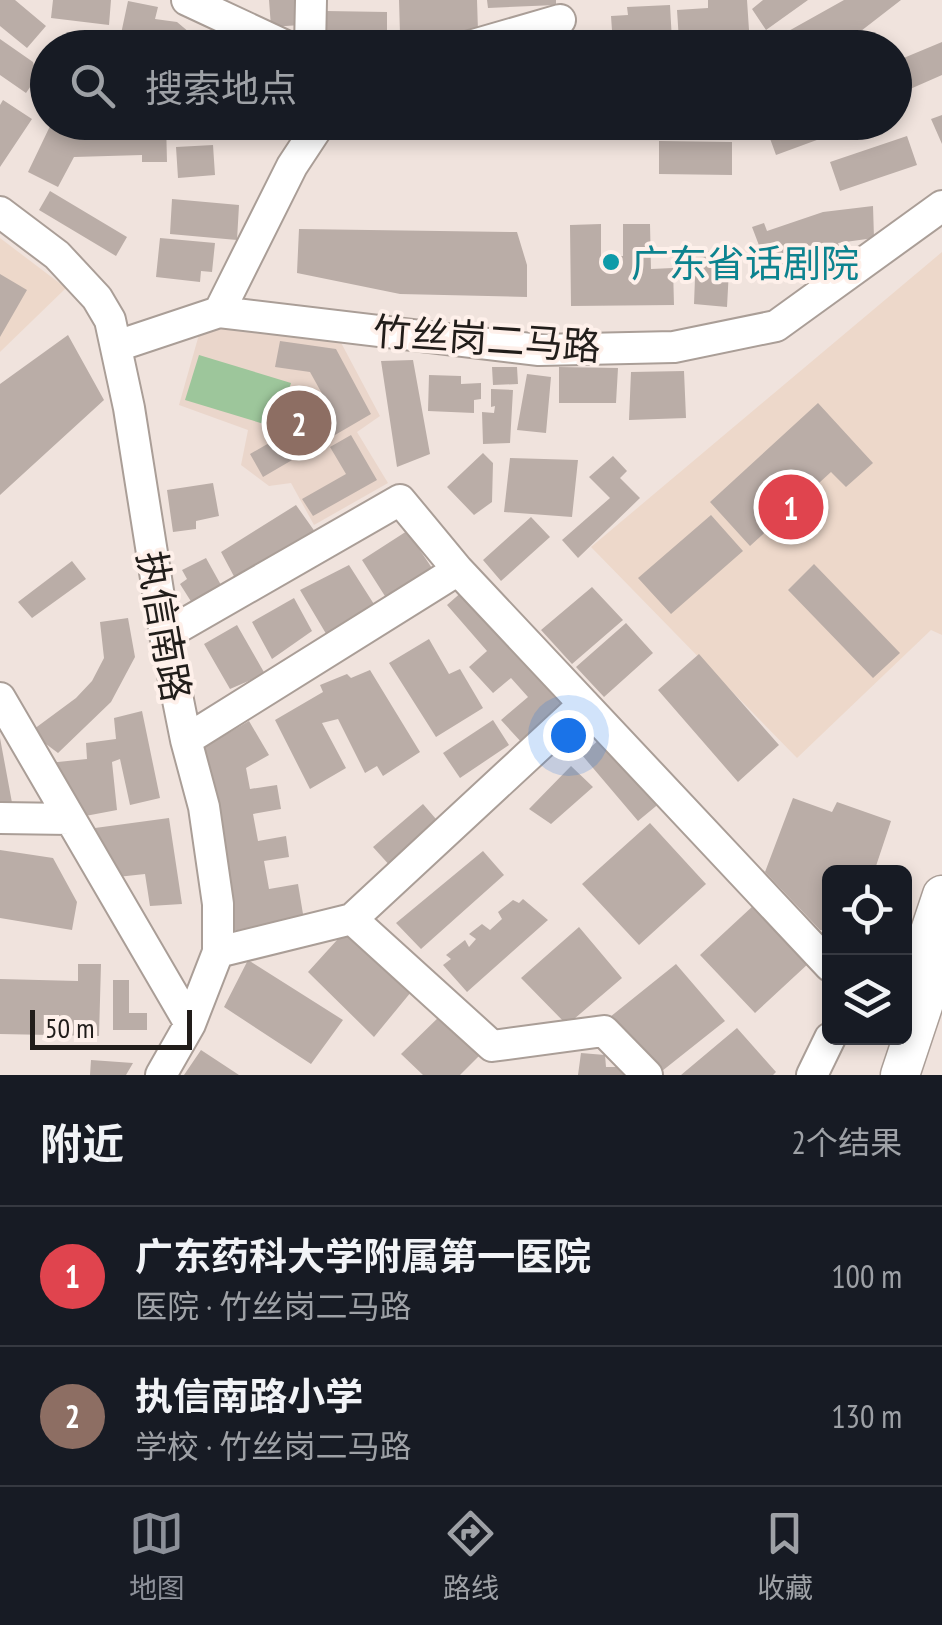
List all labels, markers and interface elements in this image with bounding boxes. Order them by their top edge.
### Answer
search box [30,30,912,140]
icon: search [65,58,120,113]
text: 搜索地点 [145,63,297,112]
place label: 广东省话剧院 [631,238,859,287]
marker: 广东省话剧院 [600,251,622,273]
street label: 竹丝岗二马路 [372,306,602,370]
pin: 2 [266,386,332,460]
pin: 1 [758,470,824,544]
street label: 执信南路 [128,547,202,705]
your location [543,710,594,761]
map controls [822,865,912,1045]
button: locate [822,865,912,955]
button: layers [822,955,912,1045]
scale bar [30,1005,192,1050]
text: 50 m [45,1009,94,1046]
text: 附近 [40,1116,124,1171]
text: 2个结果 [792,1121,902,1163]
text: 广东药科大学附属第一医院 [135,1231,591,1280]
text: 1 [65,1255,80,1297]
text: 100 m [831,1255,902,1297]
text: 医院 · 竹丝岗二马路 [135,1285,411,1327]
text: 执信南路小学 [135,1371,363,1420]
text: 2 [65,1395,80,1437]
text: 130 m [831,1395,902,1437]
text: 学校 · 竹丝岗二马路 [135,1425,411,1467]
tab: 地图 [129,1506,185,1606]
tab: 路线 [443,1506,499,1606]
tab: 收藏 [757,1506,813,1606]

